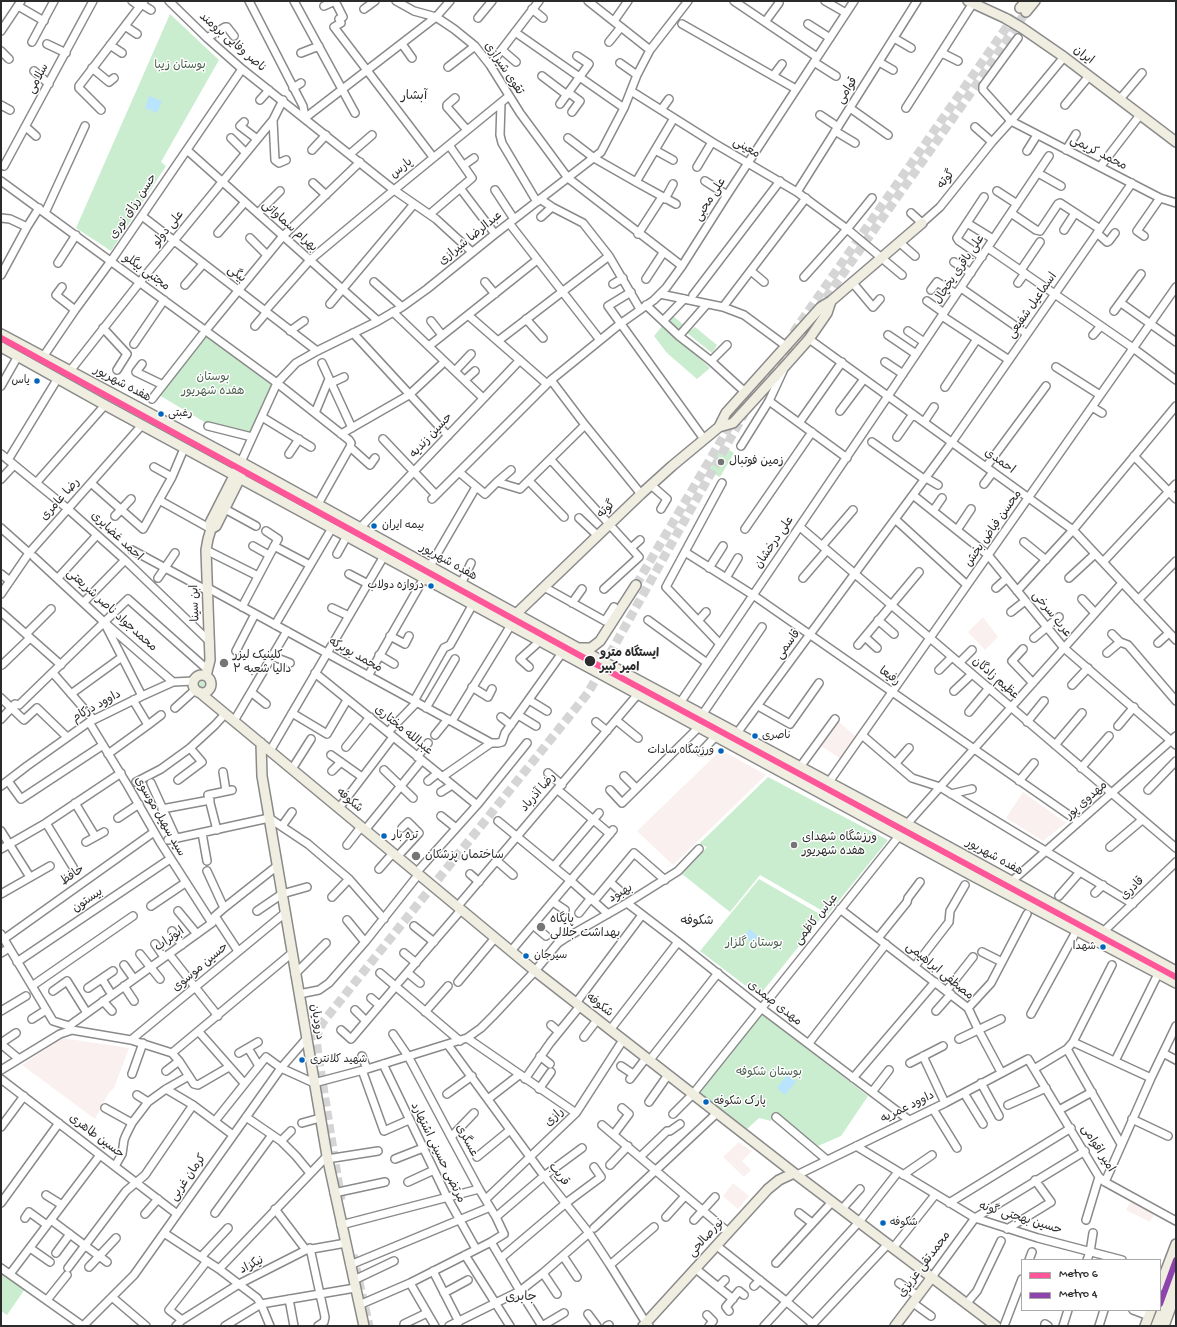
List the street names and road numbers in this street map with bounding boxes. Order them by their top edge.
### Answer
street label: ناصر وفایی برومند [196,10,268,76]
street label: تقوی شیرازی [480,40,526,98]
street label: ایران [1070,44,1096,68]
street label: سلامی [25,61,53,97]
street label: قوامی [834,75,862,107]
street label: محمد کریمی [1067,134,1129,174]
street label: معینی [730,136,762,162]
street label: پارس [388,156,416,182]
street label: گوته [935,168,959,192]
street label: حسن رزاق نوری [107,172,161,242]
street label: علی محبی [692,176,730,224]
street label: بهرام سماواتی [258,198,320,256]
street label: علی دولو [150,208,188,250]
street label: عبدالرضا شیرازی [436,209,506,269]
street label: علی باقری یخچال [931,233,989,307]
street label: مجتبی بیگلو [120,251,172,295]
street label: بیگی [224,263,248,287]
street label: اسماعیل شفیعی [1005,270,1061,342]
street label: هفده شهریور [91,364,153,406]
street label: حسین زندیه [407,410,457,462]
street label: احمدی [981,446,1017,478]
street label: رضا عامری [38,476,84,524]
street label: محسن فیاض بخش [962,488,1026,570]
street label: گوته [595,498,619,522]
street label: احمد غضایری [87,509,145,565]
street label: علی درخشان [752,514,798,572]
street label: هفده شهریور [417,541,479,585]
street label: محمدجواد ناصر شریعتی [63,567,159,655]
street label: ابن سینا [188,584,204,622]
street label: عرب سرخی [1028,589,1074,641]
street label: قاسمی [773,627,805,663]
street label: محمد بوبرکه [326,635,384,677]
street label: عظیم زادگان [969,655,1021,703]
street label: رفیعا [876,665,902,689]
street label: داوود دژکام [70,688,124,726]
street label: عبدالله مختاری [371,703,435,759]
street label: رضا آذرباد [518,771,560,815]
street label: سید سهیل موسوی [130,774,188,860]
street label: مهدوی پور [1063,779,1111,823]
street label: شکوفه [333,786,365,816]
street label: هفده شهریور [963,836,1025,880]
street label: حافظ [58,863,88,889]
street label: قادرى [1118,874,1148,904]
street label: بهبود [606,881,636,907]
street label: بیستون [70,886,106,916]
street label: عباس کاظمی [792,892,842,948]
street label: ابوتراب [152,925,188,955]
street label: حسین موسوی [170,940,232,996]
street label: مصطفی ابراهیمی [902,940,976,1004]
street label: مهدی صمدی [744,978,804,1030]
street label: شکوفه [583,991,615,1021]
street label: درودیان [306,1003,326,1041]
street label: داوود عمریه [879,1089,937,1127]
street label: مرتضی حسینی اشتهارد [406,1100,468,1206]
street label: رازی [542,1106,568,1130]
street label: حسین طاهری [66,1112,126,1162]
street label: عسگری [451,1122,481,1160]
street label: امیر اقوامی [1077,1123,1117,1175]
street label: کرمان غربی [168,1152,210,1204]
street label: قریب [544,1160,572,1190]
street label: حسین بهجتی گونه [977,1199,1063,1239]
street label: نورصالحی [686,1215,728,1261]
street label: محمدتقی عزیزی [896,1229,954,1301]
street label: نیکزاد [238,1254,266,1278]

